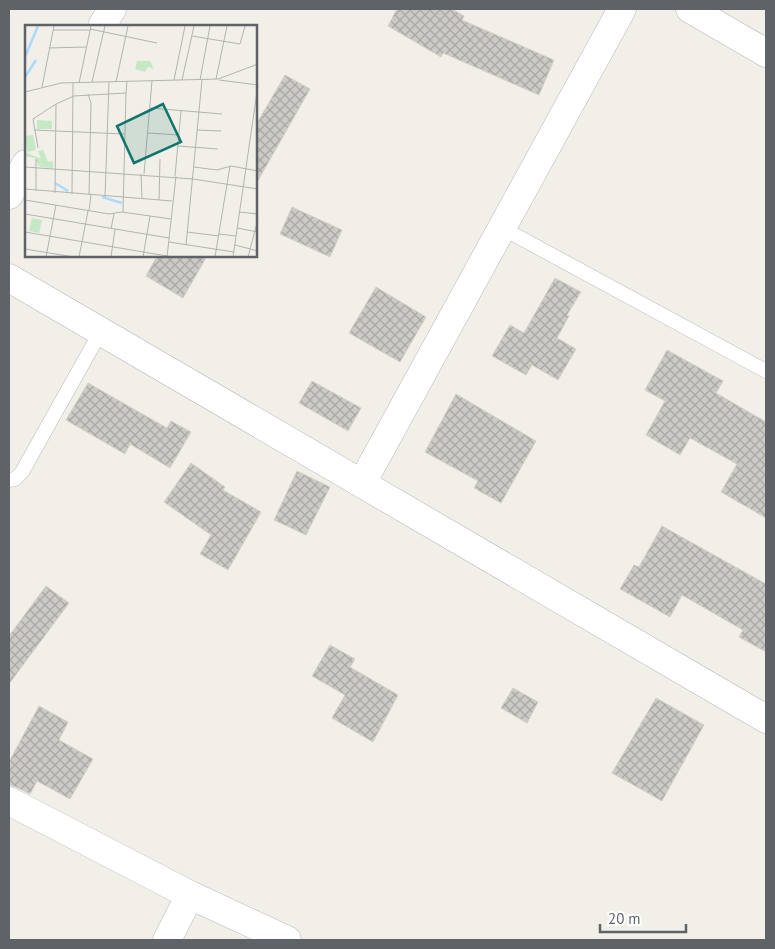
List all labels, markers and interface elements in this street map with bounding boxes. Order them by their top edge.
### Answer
inset map [25,25,258,258]
scale bar [600,902,686,934]
text: 20 m [608,909,641,928]

